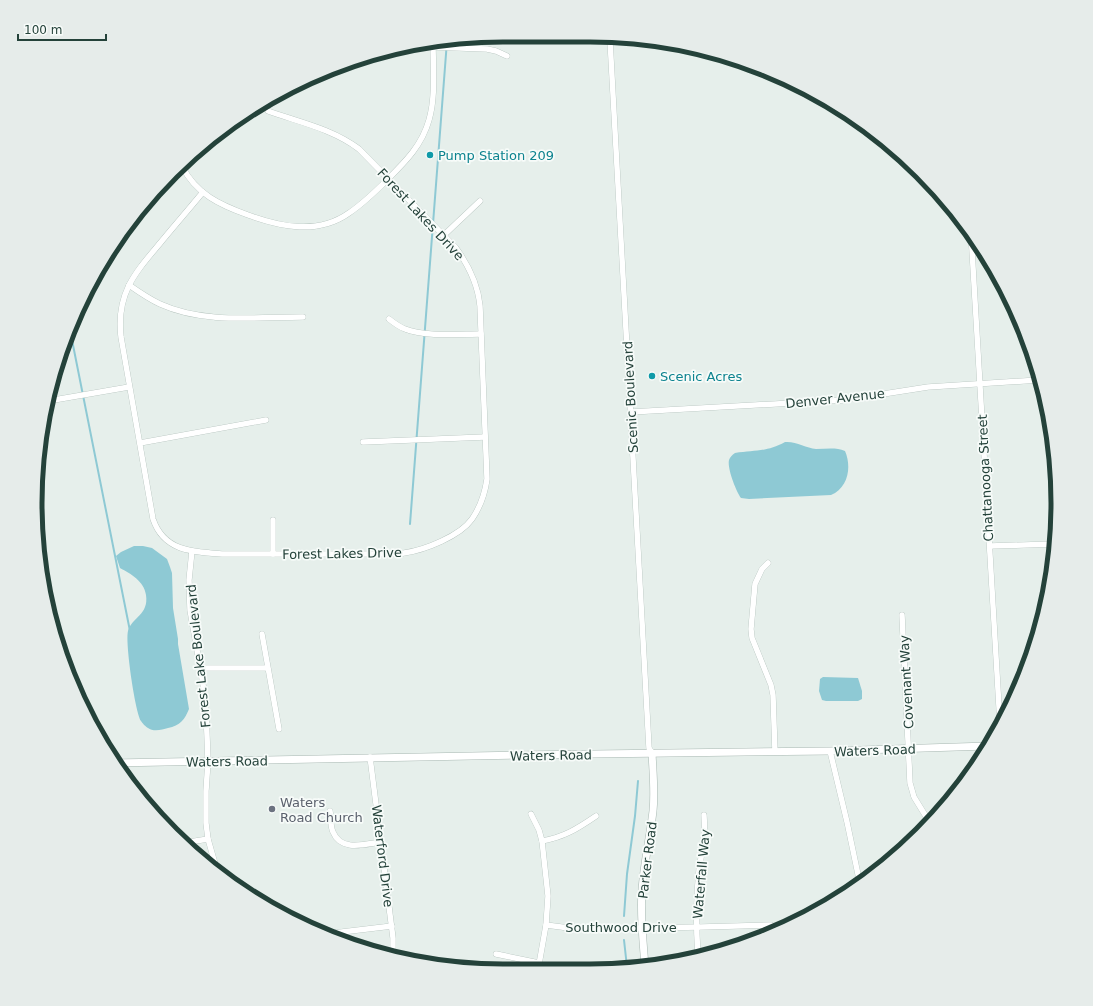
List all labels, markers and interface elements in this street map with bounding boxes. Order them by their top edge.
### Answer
scale bar [18,16,106,42]
text: 100 m [24,23,62,37]
place label: Pump Station 209 [438,148,554,163]
marker: Pump Station 209 [425,150,435,160]
street label: Forest Lakes Drive [374,165,467,263]
street label: Scenic Boulevard [620,341,641,453]
place label: Scenic Acres [660,369,742,384]
marker: Scenic Acres [647,371,657,381]
street label: Denver Avenue [785,386,885,411]
street label: Chattanooga Street [975,414,996,542]
street label: Forest Lakes Drive [282,545,402,562]
street label: Forest Lake Boulevard [184,583,213,728]
street label: Covenant Way [897,634,916,729]
street label: Waters Road [834,742,916,759]
street label: Waters Road [510,747,592,764]
street label: Waters Road [186,753,268,770]
place label: Waters Road Church [280,795,363,825]
marker: Waters Road Church [267,804,277,814]
street label: Waterford Drive [369,804,396,908]
street label: Parker Road [635,821,660,900]
street label: Waterfall Way [690,828,713,920]
street label: Southwood Drive [565,920,677,935]

